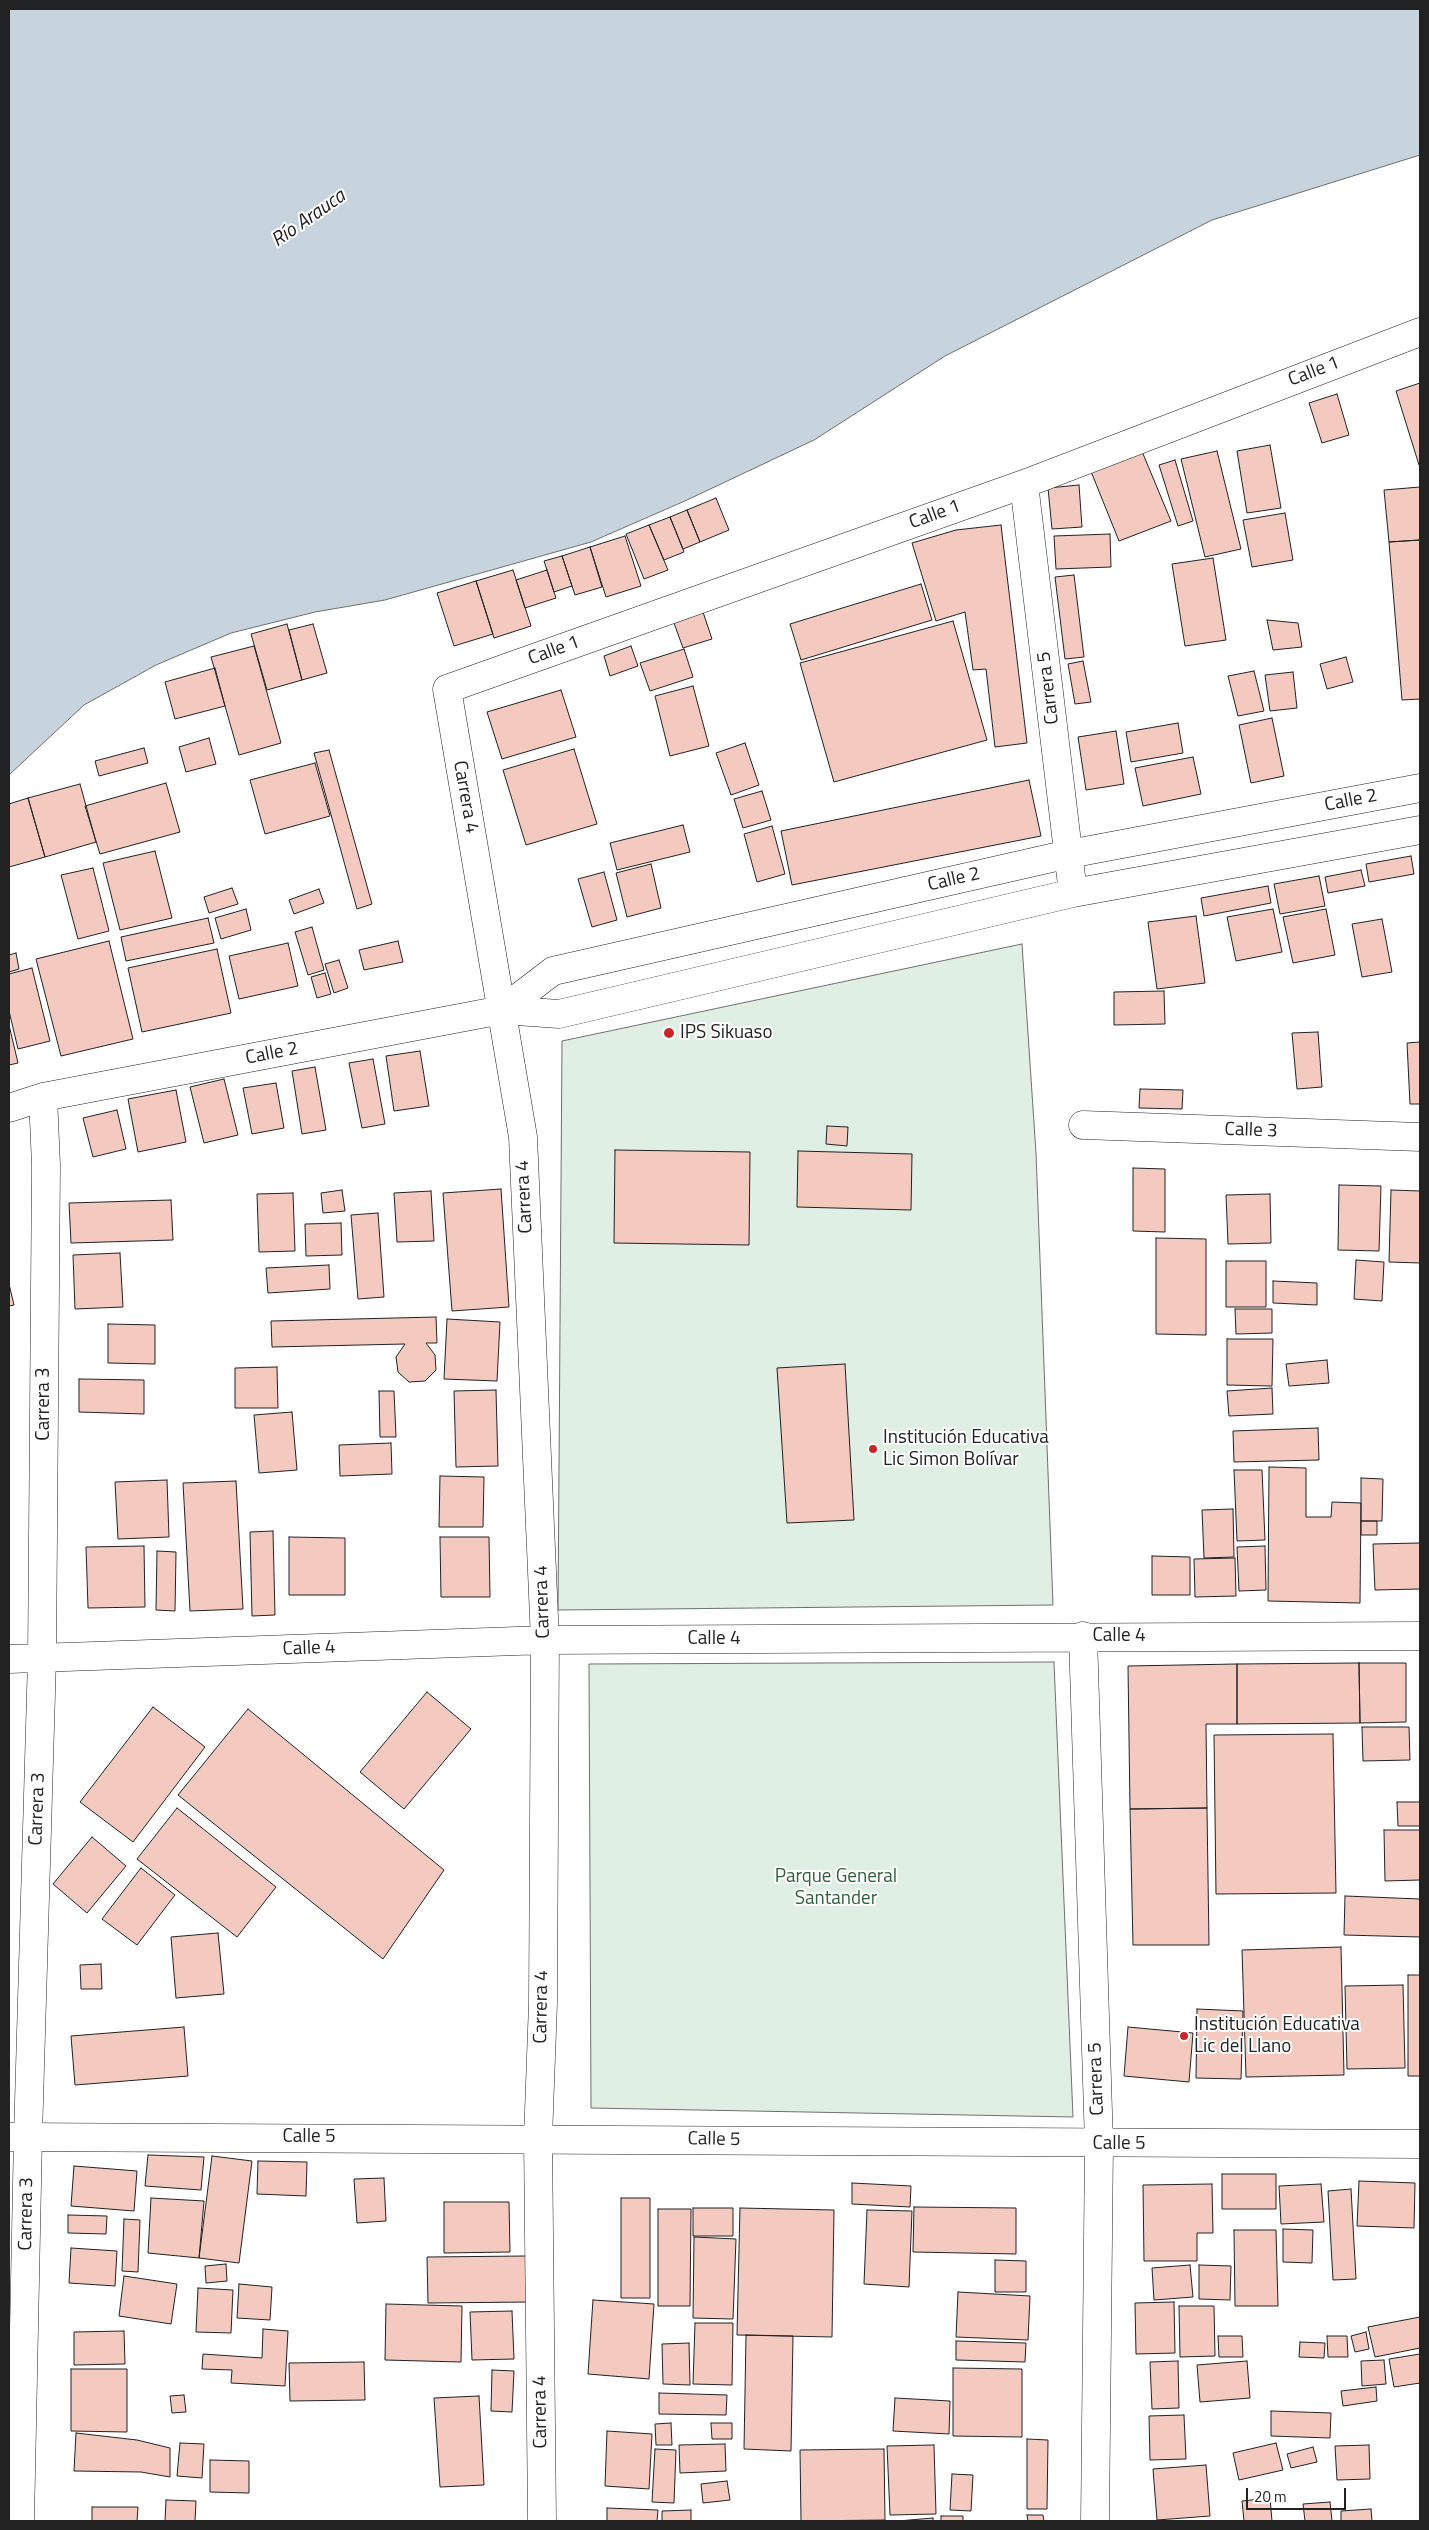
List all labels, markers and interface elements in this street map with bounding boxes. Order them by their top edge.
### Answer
water label: Río Arauca [267,185,351,253]
street label: Calle 1 [1285,352,1343,392]
street label: Calle 1 [906,495,964,535]
street label: Calle 1 [525,631,583,671]
street label: Carrera 5 [1033,650,1065,726]
street label: Carrera 4 [447,759,483,835]
street label: Calle 2 [1323,785,1379,817]
street label: Calle 2 [926,863,982,897]
place label: IPS Sikuaso [680,1022,772,1044]
marker: IPS Sikuaso [662,1026,676,1040]
street label: Calle 2 [244,1038,300,1070]
street label: Calle 3 [1224,1119,1278,1143]
street label: Carrera 4 [512,1160,538,1234]
street label: Carrera 3 [33,1367,55,1441]
place label: Institución Educativa Lic Simon Bolívar [883,1427,1049,1471]
marker: Institución Educativa Lic Simon Bolívar [867,1443,879,1455]
street label: Carrera 4 [530,1565,556,1639]
street label: Calle 4 [1092,1625,1146,1647]
street label: Calle 4 [687,1628,741,1650]
street label: Calle 4 [282,1637,336,1661]
street label: Carrera 3 [25,1772,51,1846]
park label: Parque General Santander [775,1866,897,1910]
street label: Carrera 4 [530,1970,554,2044]
place label: Institución Educativa Lic del Llano [1194,2014,1360,2058]
marker: Institución Educativa Lic del Llano [1178,2030,1190,2042]
street label: Carrera 5 [1084,2042,1110,2116]
street label: Calle 5 [282,2126,336,2148]
street label: Calle 5 [687,2128,741,2152]
street label: Calle 5 [1092,2133,1146,2155]
street label: Carrera 3 [15,2177,39,2251]
street label: Carrera 4 [529,2375,553,2449]
scale bar [1249,2478,1349,2510]
text: 20 m [1254,2485,1287,2508]

